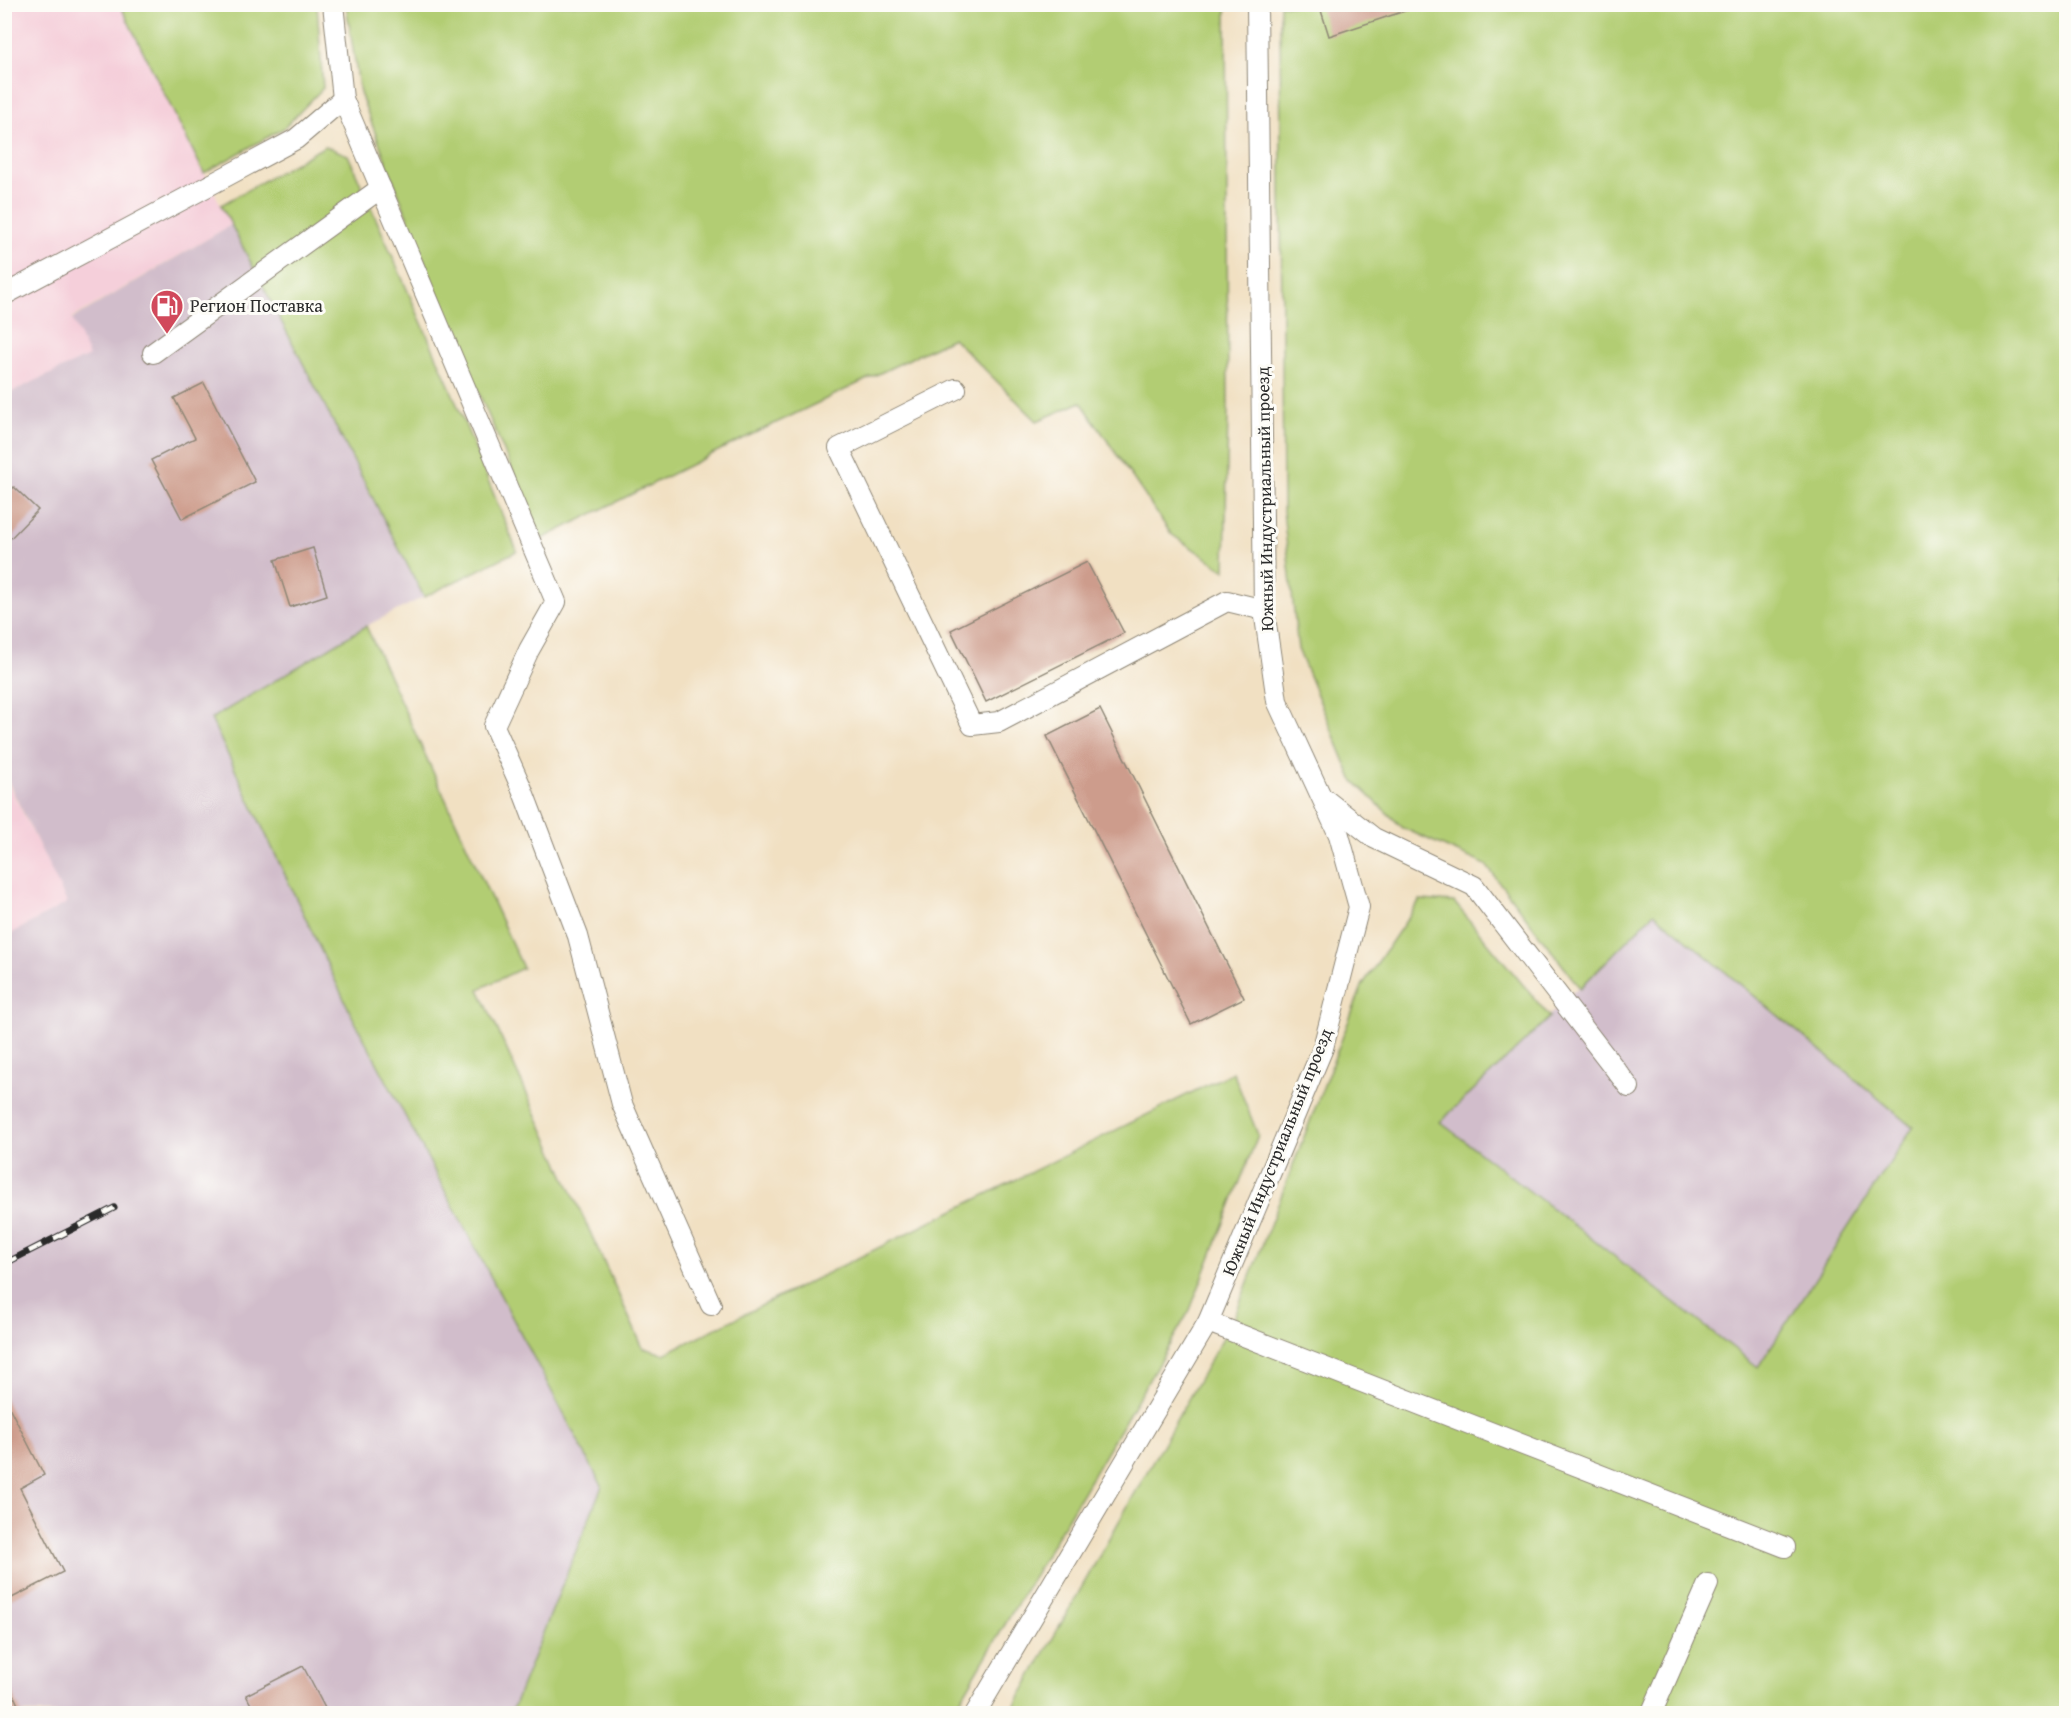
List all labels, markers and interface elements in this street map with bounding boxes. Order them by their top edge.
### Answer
fuel station icon: Регион Поставка [149,288,185,335]
place label: Регион Поставка [190,292,323,319]
street label: Южный Индустриальный проезд [1249,366,1280,632]
street label: Южный Индустриальный проезд [1214,1024,1339,1280]

